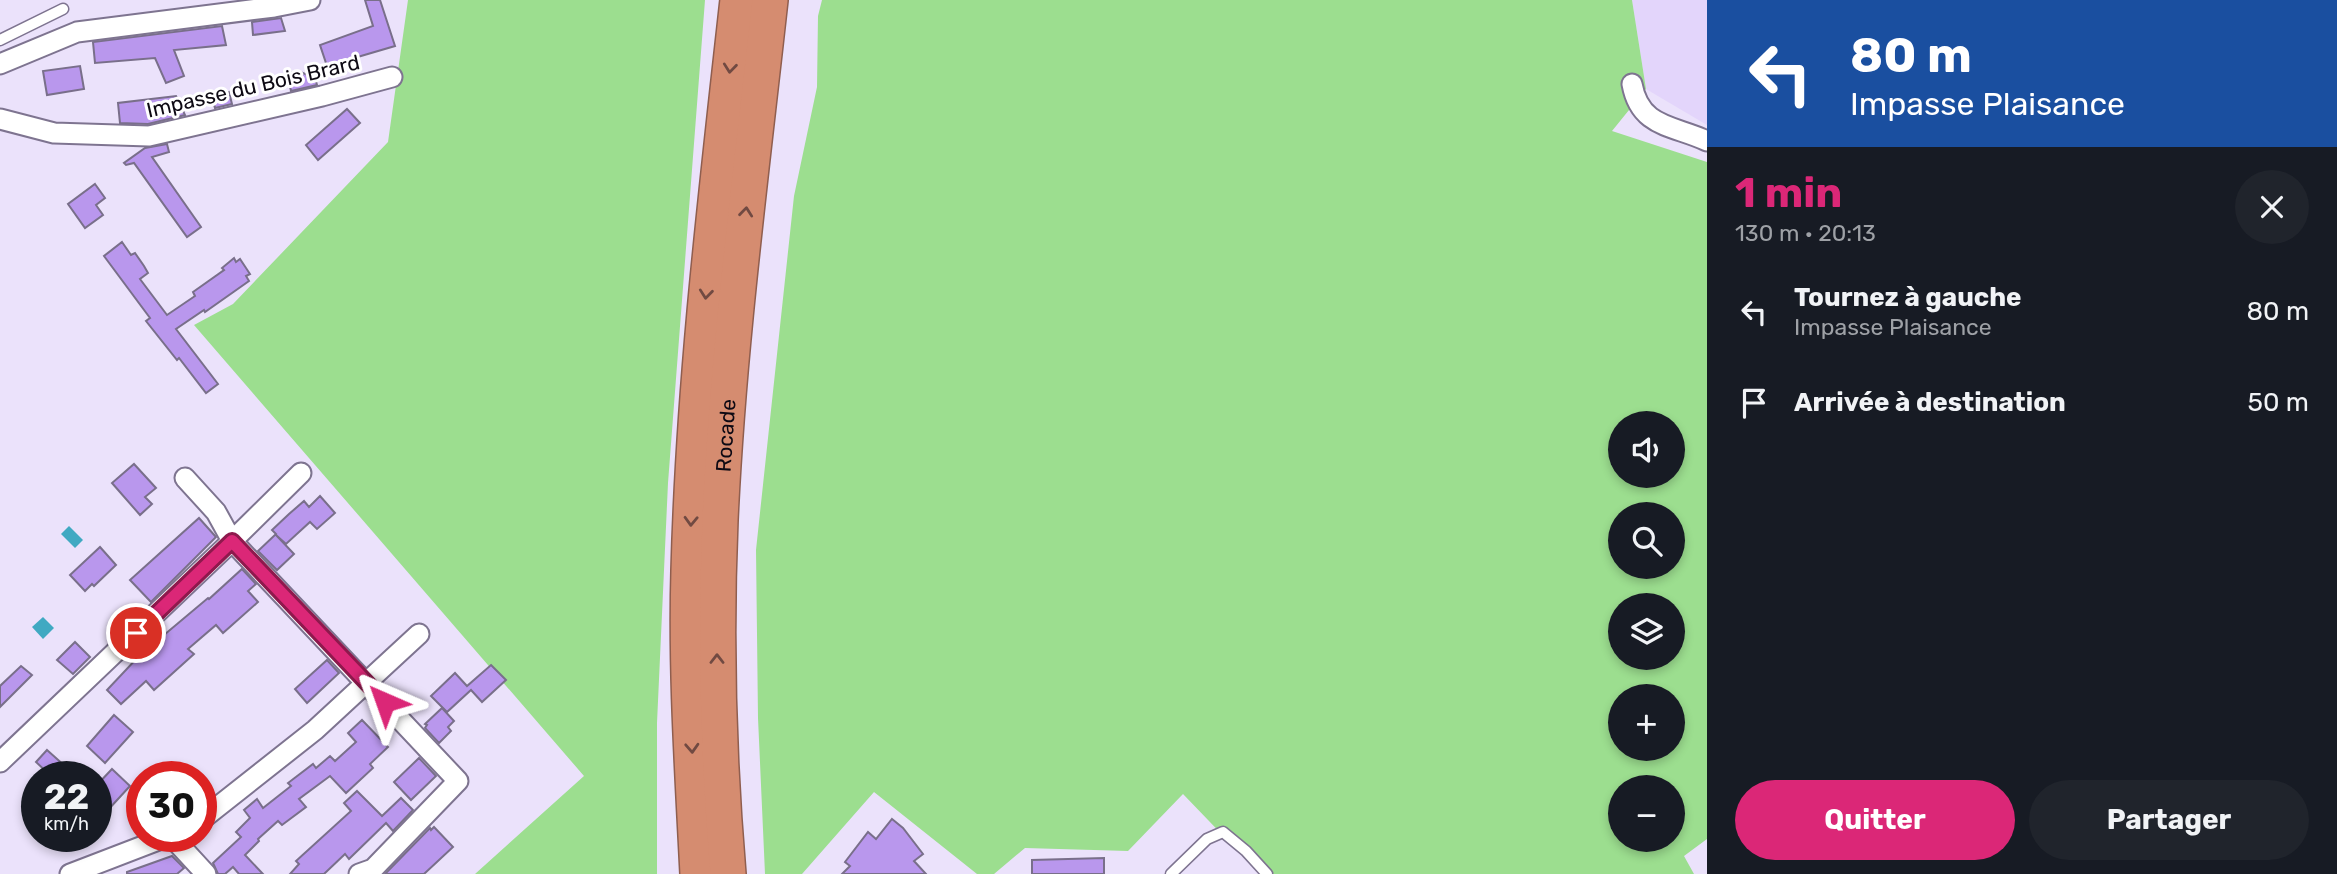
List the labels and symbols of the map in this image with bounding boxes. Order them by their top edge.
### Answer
street label: Impasse du Bois Brard [144,49,362,123]
one-way arrow [723,62,738,74]
one-way arrow [739,206,754,218]
one-way arrow [699,288,714,300]
street label: Rocade [710,398,740,473]
one-way arrow [684,516,699,527]
pin [106,603,166,663]
one-way arrow [709,653,725,664]
position arrow [348,665,422,739]
one-way arrow [684,743,699,754]
speed limit sign: 30 [126,761,217,852]

